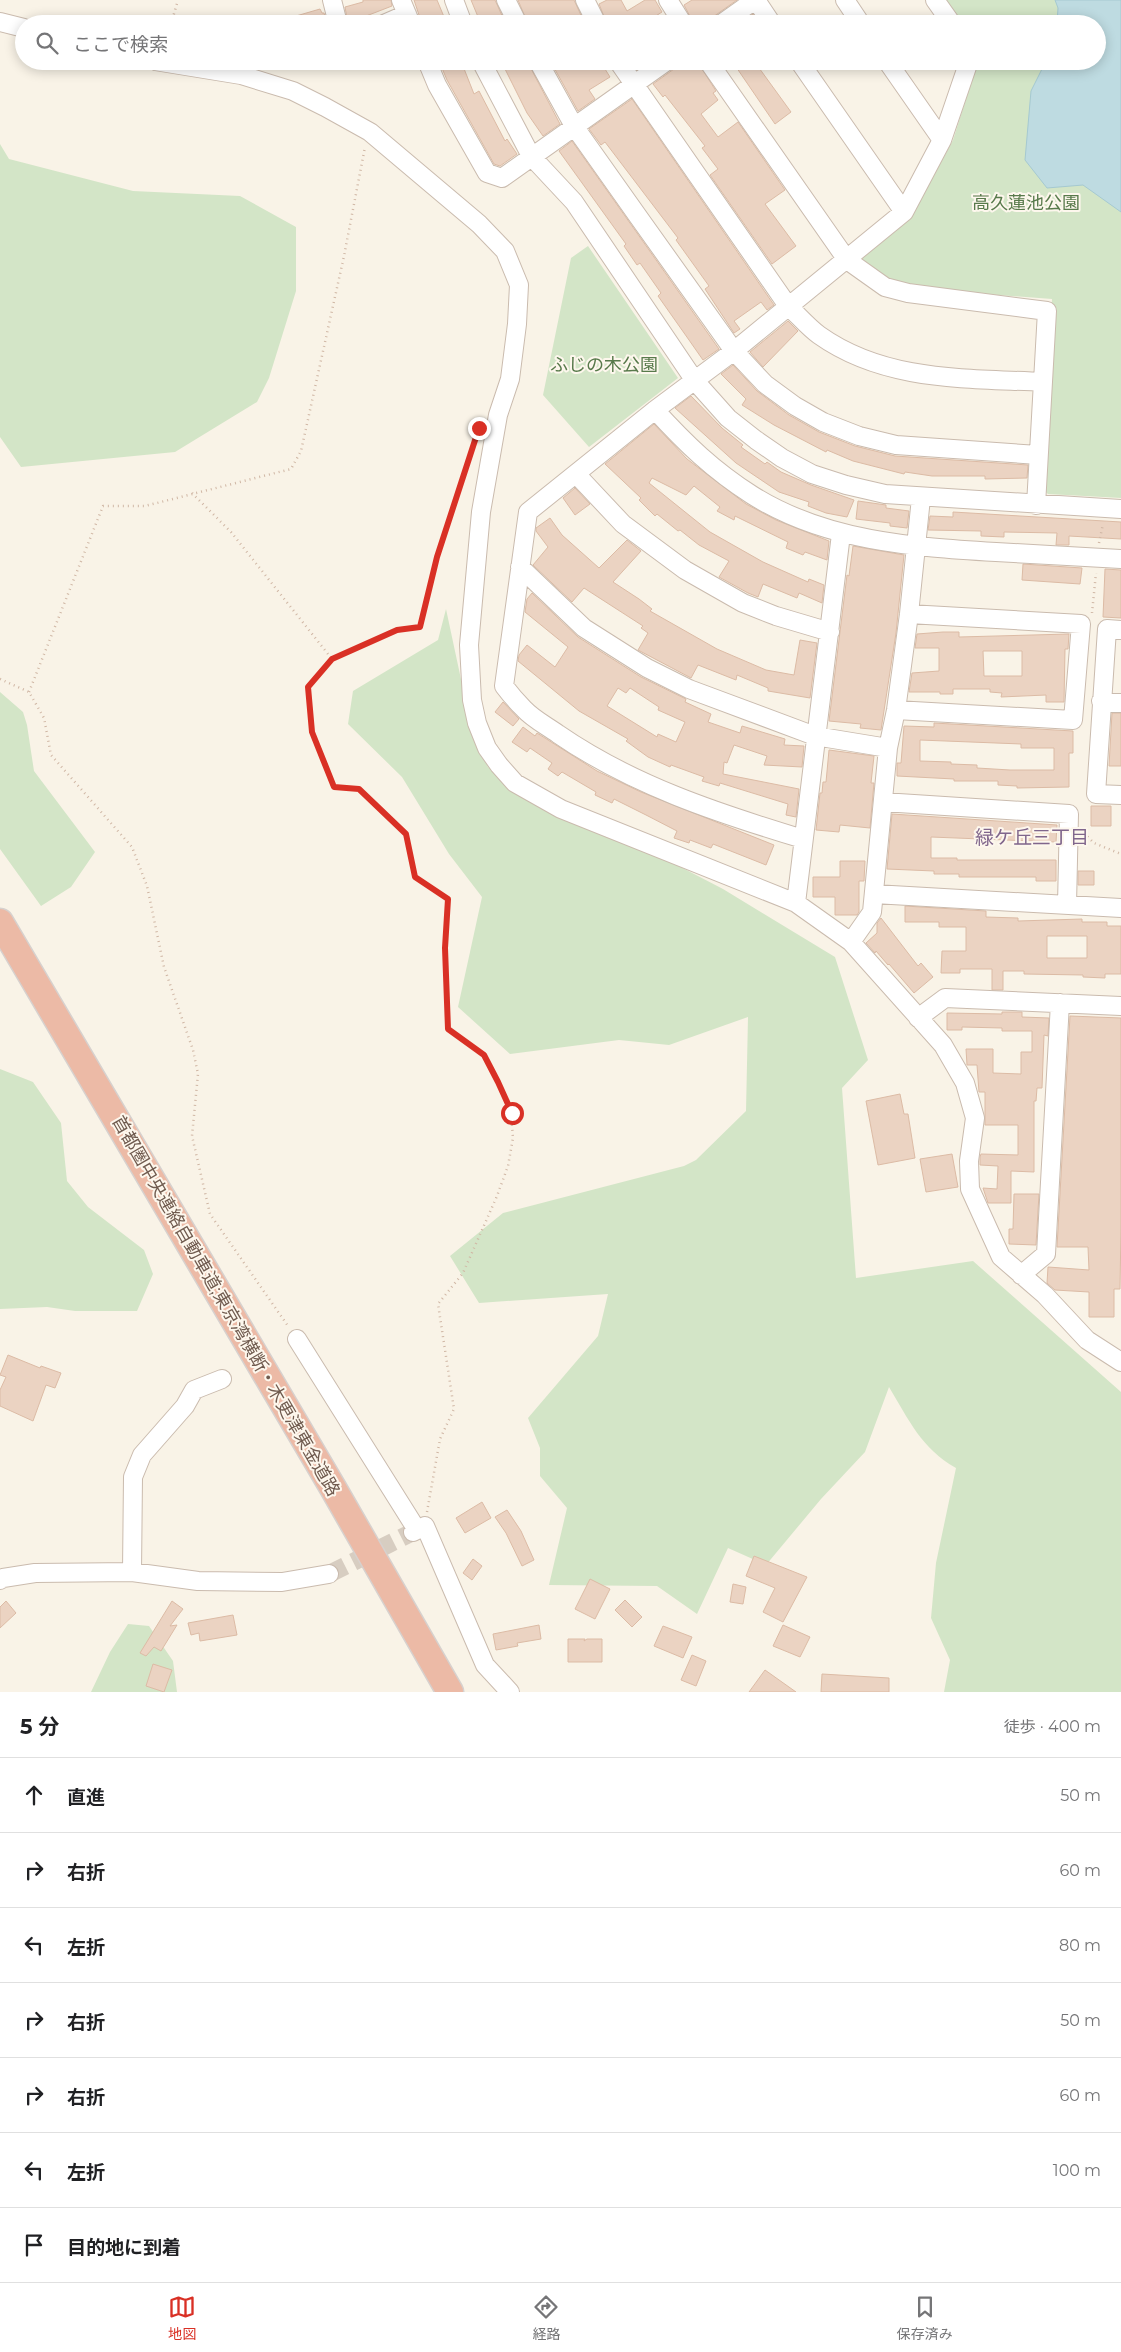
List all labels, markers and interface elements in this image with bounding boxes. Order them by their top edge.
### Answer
search box [15,15,1106,70]
icon: search [33,29,61,57]
text: ここで検索 [73,33,168,56]
park label: 高久蓮池公園 [972,192,1080,214]
park label: ふじの木公園 [550,354,658,376]
route end [468,417,491,440]
district label: 緑ケ丘三丁目 [975,826,1089,849]
route start [501,1102,524,1125]
street label: 首都圏中央連絡自動車道;東京湾横断・木更津東金道路 [108,1112,344,1500]
text: 5 分 [20,1714,59,1739]
text: 徒歩 · 400 m [1004,1717,1101,1736]
icon: ahead [20,1781,48,1809]
text: 直進 [67,1786,105,1809]
text: 50 m [1060,1786,1101,1805]
icon: right [20,1856,48,1884]
text: 右折 [67,1861,105,1884]
text: 60 m [1059,1861,1101,1880]
icon: left [20,1931,48,1959]
text: 左折 [67,1936,105,1959]
text: 80 m [1059,1936,1101,1955]
icon: right [20,2006,48,2034]
text: 右折 [67,2011,105,2034]
text: 50 m [1060,2011,1101,2030]
icon: right [20,2081,48,2109]
text: 右折 [67,2086,105,2109]
text: 60 m [1059,2086,1101,2105]
icon: left [20,2156,48,2184]
text: 左折 [67,2161,105,2184]
text: 100 m [1053,2161,1101,2180]
icon: arrive [20,2231,48,2259]
text: 目的地に到着 [67,2236,181,2259]
tab: 地図 [168,2293,196,2343]
tab: 経路 [532,2293,560,2343]
tab: 保存済み [897,2293,953,2343]

